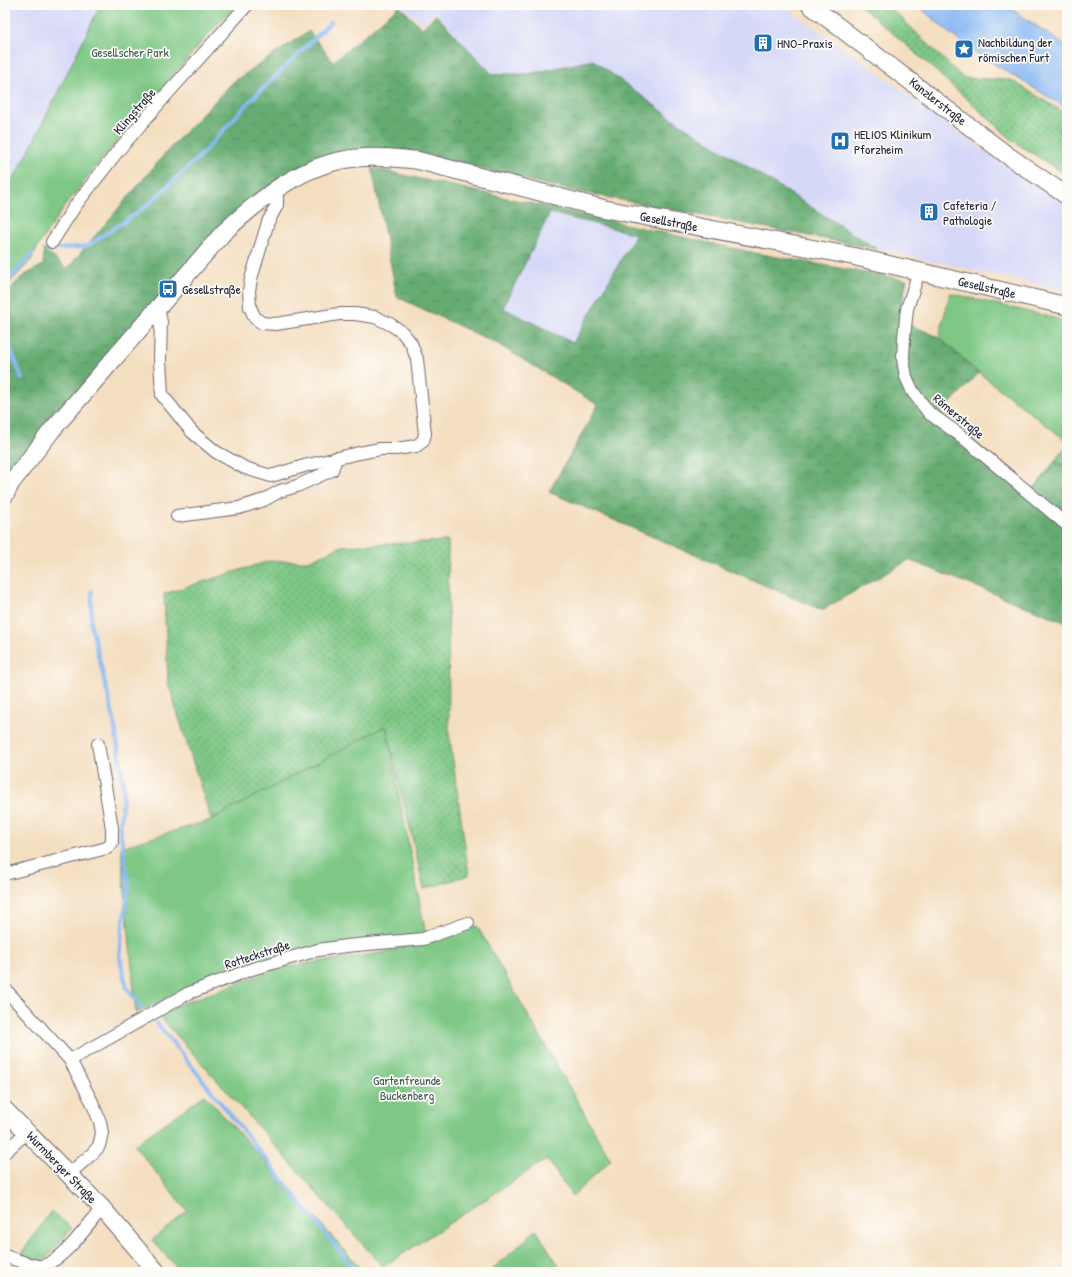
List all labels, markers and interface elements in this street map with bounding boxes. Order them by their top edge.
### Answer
building icon: HNO-Praxis [752,32,774,54]
place label: Nachbildung der römischen Furt [978,33,1052,66]
place label: HNO-Praxis [777,34,833,52]
place icon: Nachbildung der römischen Furt [953,38,975,60]
park label: Gesellscher Park [91,43,169,61]
street label: Kanzlerstraße [905,73,971,129]
street label: Klingstraße [109,84,159,138]
place label: HELIOS Klinikum Pforzheim [854,125,931,158]
hospital icon: HELIOS Klinikum Pforzheim [829,130,851,152]
place label: Cafeteria / Pathologie [943,196,997,229]
building icon: Cafeteria / Pathologie [918,201,940,223]
street label: Gesellstraße [638,207,700,235]
street label: Gesellstraße [956,272,1018,302]
bus stop icon: Gesellstraße [157,278,179,300]
place label: Gesellstraße [182,280,241,298]
street label: Römerstraße [930,389,988,443]
street label: Rotteckstraße [222,935,292,973]
park label: Gartenfreunde Buckenberg [373,1071,441,1104]
street label: Wurmberger Straße [23,1127,101,1207]

